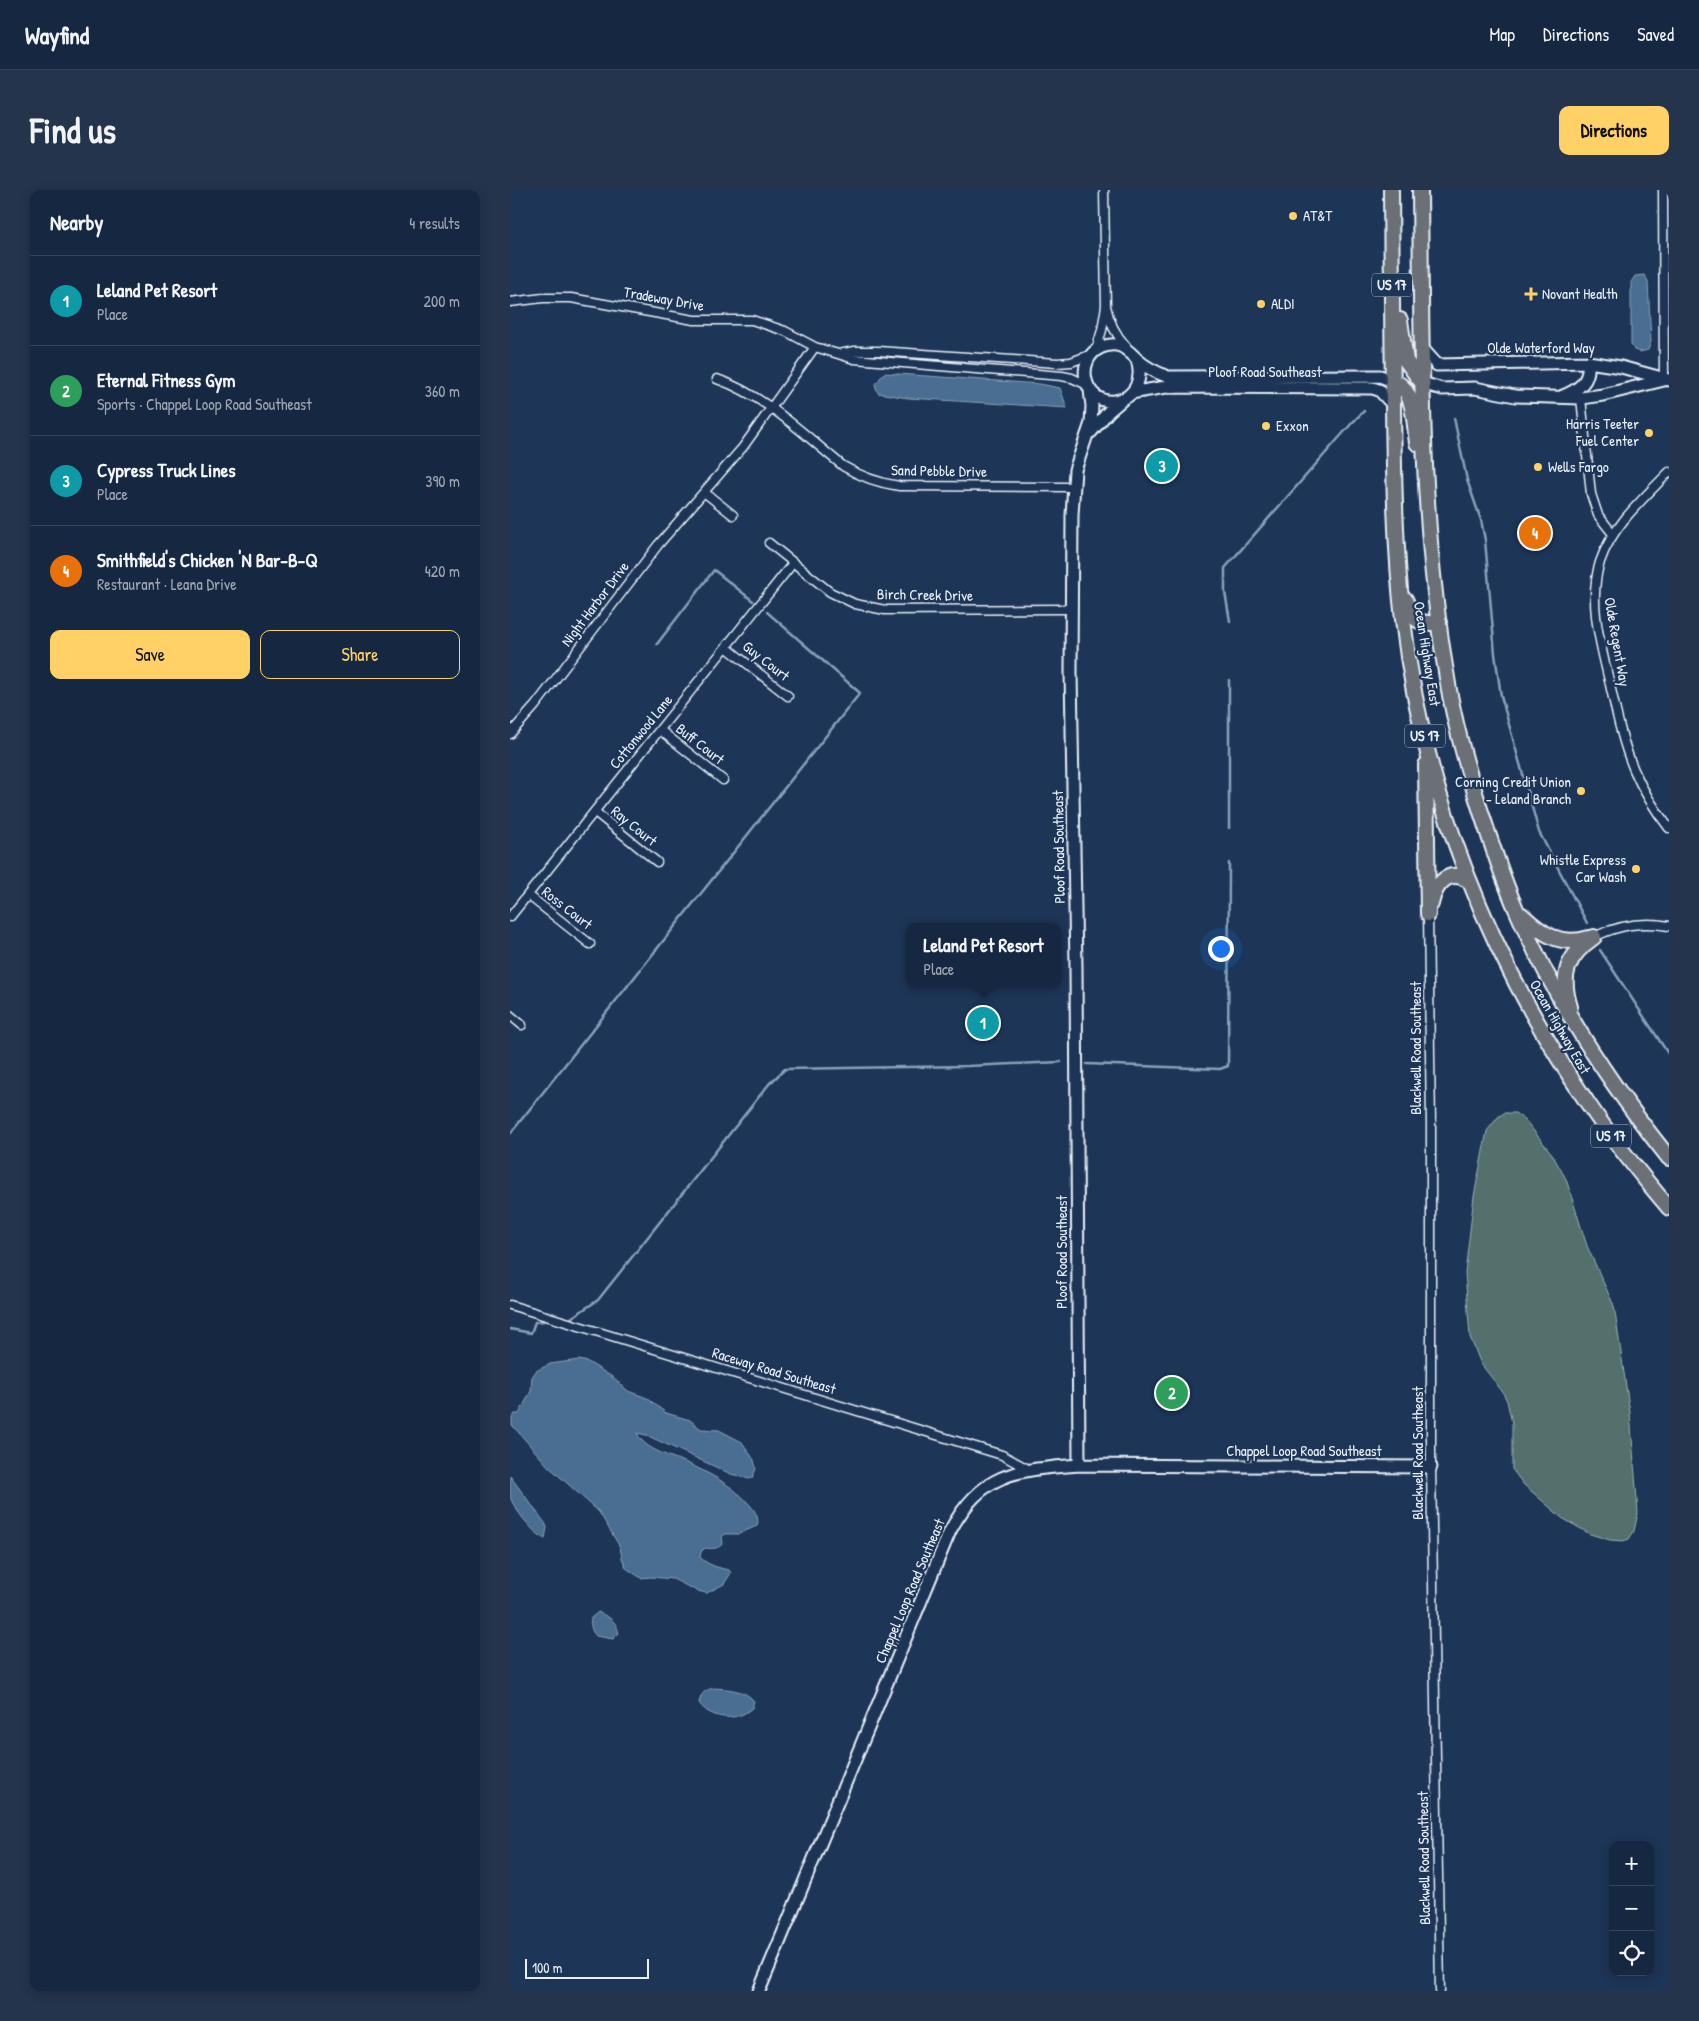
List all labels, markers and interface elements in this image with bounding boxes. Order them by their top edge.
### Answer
text: Wayfind [25,19,89,51]
text: Map [1490,22,1515,47]
text: Directions [1543,22,1609,47]
text: Saved [1637,22,1674,47]
button: Directions [1559,106,1669,155]
text: Find us [30,107,116,154]
place label: AT&T [1303,205,1333,226]
text: Nearby [50,208,103,237]
marker: AT&T [1287,210,1299,222]
text: 4 results [409,212,460,234]
road number: US 17 [1372,274,1412,296]
text: Leland Pet Resort [97,277,217,303]
street label: Tradeway Drive [622,281,706,316]
place label: Novant Health [1542,283,1618,304]
marker: Novant Health [1524,287,1538,301]
text: 1 [63,290,69,312]
text: 200 m [424,290,460,312]
place label: ALDI [1271,293,1295,314]
marker: ALDI [1255,298,1267,310]
text: Place [97,303,128,325]
street label: Olde Waterford Way [1487,337,1595,358]
street label: Ploof Road Southeast [1208,361,1323,382]
text: Eternal Fitness Gym [97,367,235,393]
text: 2 [62,380,70,402]
text: 360 m [425,380,460,402]
text: Sports · Chappel Loop Road Southeast [97,393,312,415]
place label: Harris Teeter Fuel Center [1566,413,1639,451]
place label: Exxon [1276,415,1309,436]
marker: Exxon [1260,420,1272,432]
marker: Harris Teeter Fuel Center [1643,427,1655,439]
pin: 3 [1146,447,1178,485]
place label: Wells Fargo [1548,456,1609,477]
text: Cypress Truck Lines [97,457,236,483]
street label: Sand Pebble Drive [891,459,987,482]
marker: Wells Fargo [1532,461,1544,473]
text: 3 [62,470,70,492]
text: 390 m [425,470,460,492]
text: Place [97,483,128,505]
pin: 4 [1519,514,1551,552]
text: Smithfield's Chicken 'N Bar-B-Q [97,547,318,573]
street label: Night Harbor Drive [556,557,633,650]
text: 4 [63,560,69,582]
text: 420 m [425,560,460,582]
text: Restaurant · Leana Drive [97,573,237,595]
street label: Birch Creek Drive [877,583,973,606]
street label: Olde Regent Way [1599,596,1636,688]
street label: Ocean Highway East [1409,600,1446,709]
button: Save [50,630,250,679]
button: Share [260,630,460,679]
street label: Guy Court [738,636,795,686]
street label: Cottonwood Lane [604,690,677,773]
street label: Buff Court [672,718,730,770]
road number: US 17 [1405,724,1445,748]
place label: Corning Credit Union - Leland Branch [1455,771,1571,809]
marker: Corning Credit Union - Leland Branch [1575,785,1587,797]
street label: Ploof Road Southeast [1047,789,1070,904]
street label: Ray Court [607,801,662,851]
place label: Whistle Express Car Wash [1540,849,1626,887]
marker: Whistle Express Car Wash [1630,863,1642,875]
street label: Ross Court [538,881,598,935]
popup [906,923,1061,988]
text: Leland Pet Resort [923,932,1044,958]
your location [1208,936,1234,962]
text: Place [923,958,954,980]
street label: Ocean Highway East [1525,976,1596,1078]
street label: Blackwell Road Southeast [1405,980,1426,1115]
pin: 1 [967,1004,999,1042]
road number: US 17 [1591,1124,1631,1148]
street label: Ploof Road Southeast [1051,1194,1072,1309]
street label: Raceway Road Southeast [710,1342,839,1400]
pin: 2 [1156,1374,1188,1412]
street label: Blackwell Road Southeast [1407,1385,1428,1520]
street label: Chappel Loop Road Southeast [1226,1440,1383,1461]
street label: Chappel Loop Road Southeast [870,1514,950,1666]
street label: Blackwell Road Southeast [1412,1790,1435,1925]
map controls [1609,1841,1654,1976]
button: + [1609,1841,1654,1886]
button: − [1609,1886,1654,1931]
button: locate [1609,1931,1654,1976]
scale bar [525,1956,649,1979]
text: 100 m [532,1958,562,1977]

